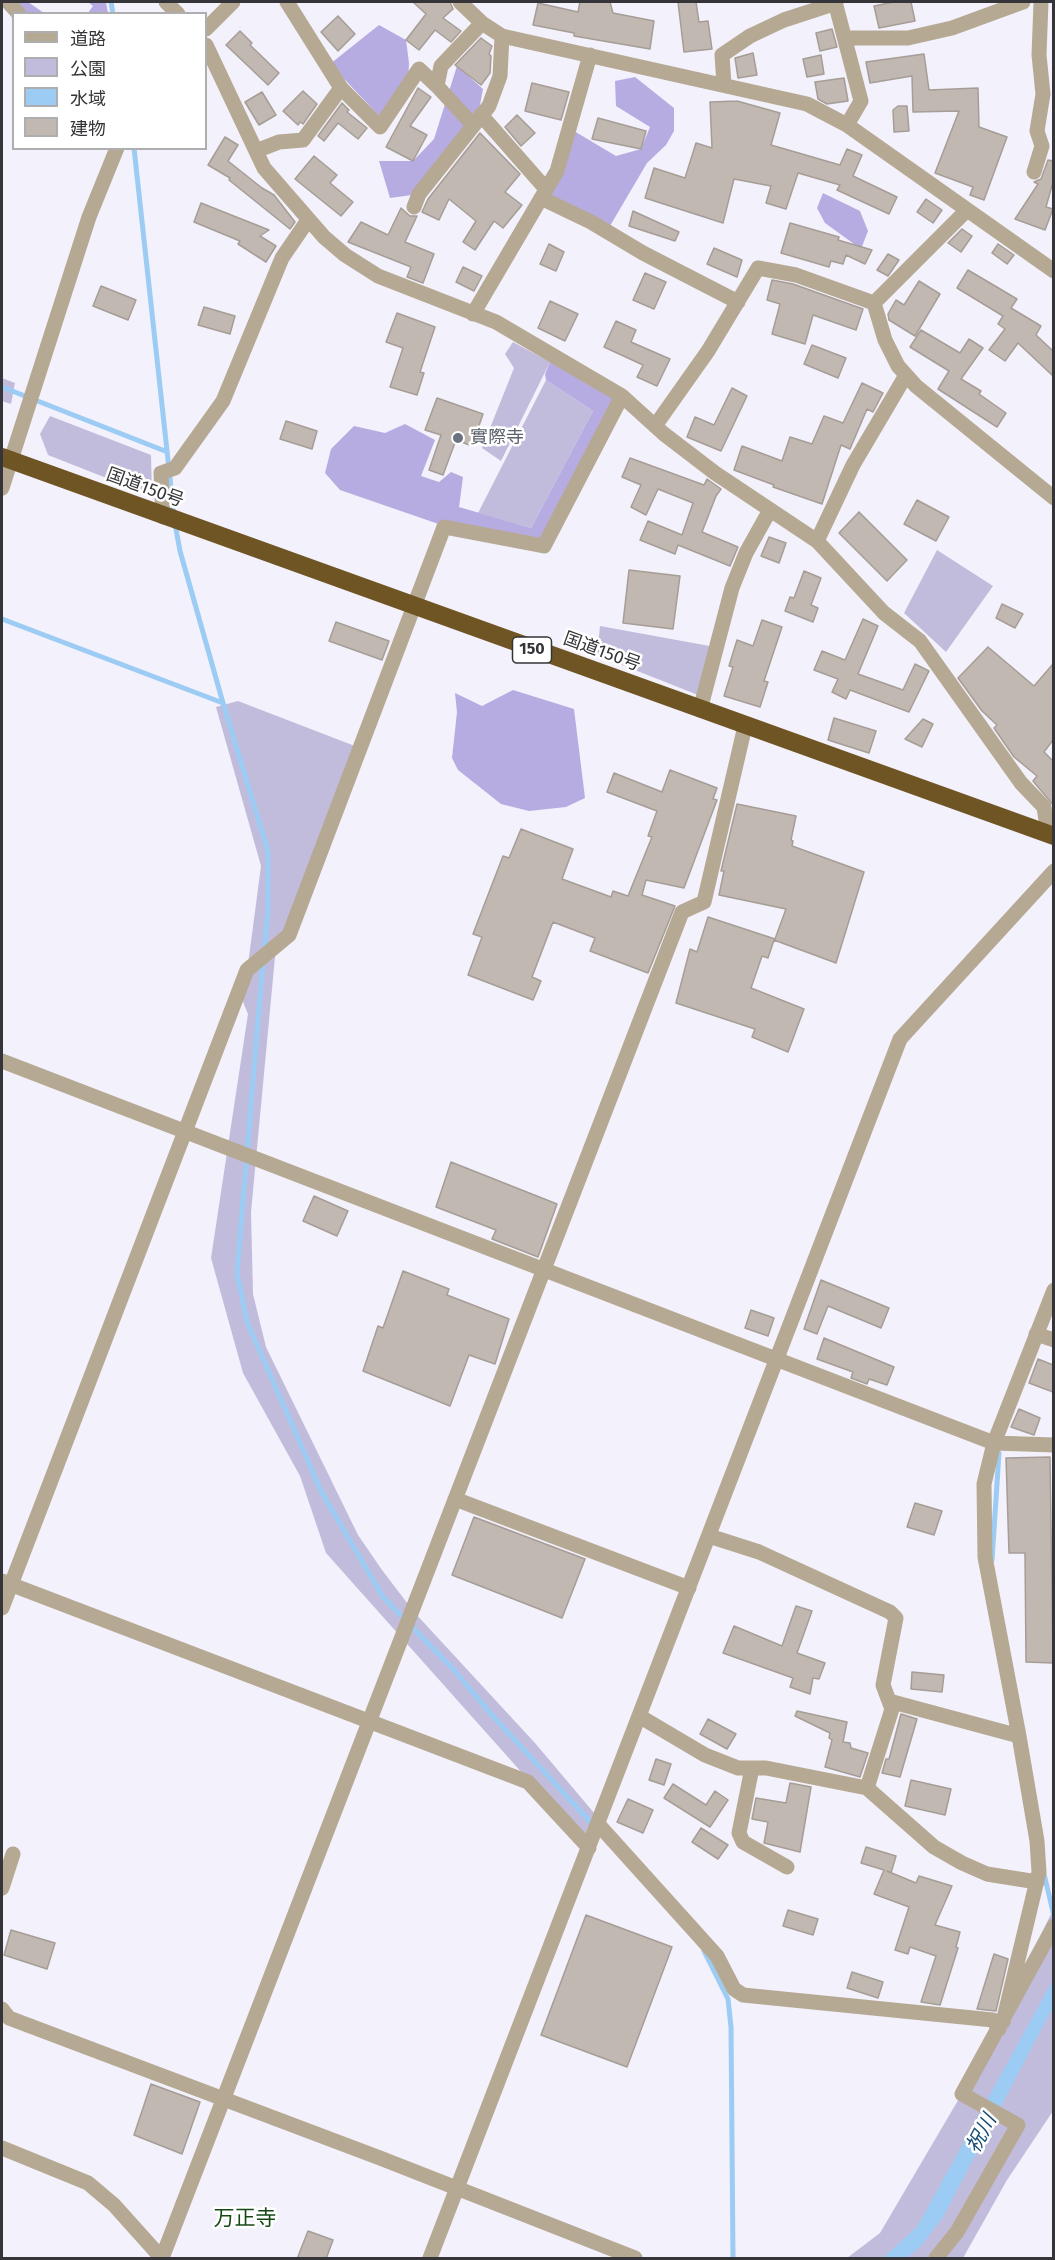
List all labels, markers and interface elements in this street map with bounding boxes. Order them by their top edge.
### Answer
legend [12,12,207,150]
text: 道路 [70,28,106,50]
text: 公園 [70,58,106,80]
text: 水域 [70,88,106,110]
text: 建物 [70,118,106,140]
place label: 實際寺 [470,427,524,449]
marker: 實際寺 [451,431,465,445]
street label: 国道150号 [103,464,187,512]
street label: 国道150号 [560,628,644,676]
road number: 150 [512,637,552,663]
water label: 祝川 [962,2111,1002,2157]
district label: 万正寺 [214,2206,276,2232]

